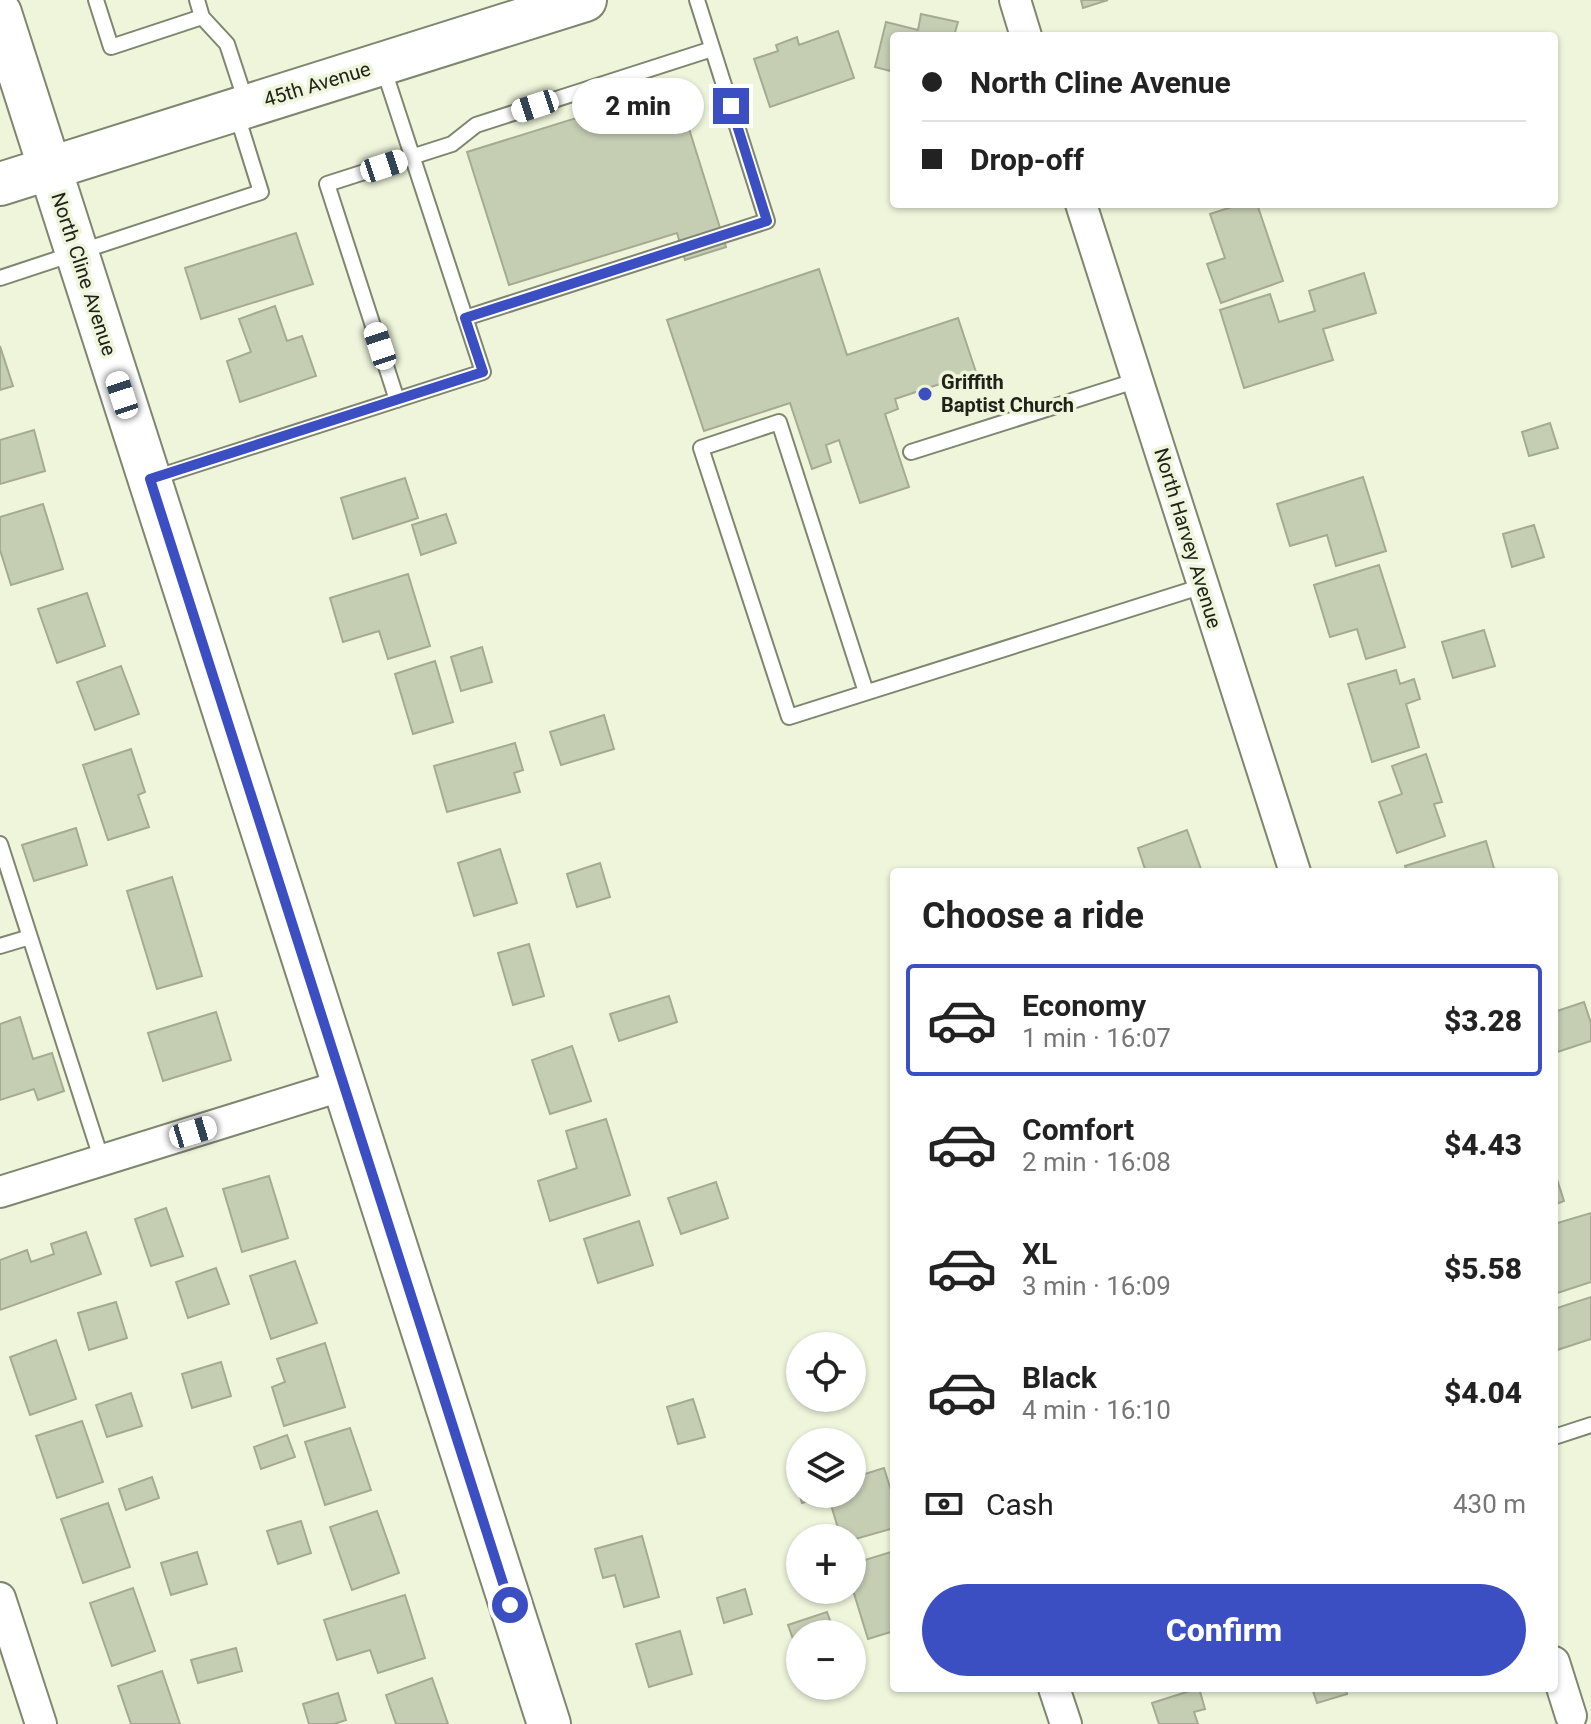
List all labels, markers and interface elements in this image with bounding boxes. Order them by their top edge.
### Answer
street label: 45th Avenue [261,56,373,112]
text: North Cline Avenue [970,65,1231,100]
callout: 2 min [571,78,703,134]
car [508,87,562,125]
route end [713,88,749,124]
text: 2 min [605,91,671,121]
text: Drop-off [970,142,1084,177]
car [357,147,411,185]
street label: North Cline Avenue [46,189,122,359]
car [361,319,399,373]
car [103,368,141,422]
place label: Griffith Baptist Church [941,370,1074,417]
marker: Griffith Baptist Church [916,385,934,403]
street label: North Harvey Avenue [1149,445,1227,631]
text: Choose a ride [922,895,1144,937]
icon: car [926,984,998,1056]
text: Economy [1022,988,1146,1023]
text: $3.28 [1444,1003,1522,1038]
text: 1 min · 16:07 [1022,1023,1171,1053]
icon: car [926,1108,998,1180]
text: Comfort [1022,1112,1134,1147]
car [167,1114,219,1150]
text: $4.43 [1444,1127,1522,1162]
text: 2 min · 16:08 [1022,1147,1171,1177]
icon: car [926,1232,998,1304]
text: XL [1022,1236,1057,1271]
text: $5.58 [1444,1251,1522,1286]
text: 3 min · 16:09 [1022,1271,1171,1301]
map controls [786,1332,866,1700]
button: locate [786,1332,866,1412]
icon: car [926,1356,998,1428]
text: Black [1022,1360,1097,1395]
text: $4.04 [1444,1375,1522,1410]
text: 4 min · 16:10 [1022,1395,1171,1425]
button: layers [786,1428,866,1508]
icon: cash [922,1482,966,1526]
text: Cash [986,1487,1054,1522]
text: 430 m [1453,1489,1526,1519]
button: + [786,1524,866,1604]
button: Confirm [922,1584,1526,1676]
route start [492,1587,528,1623]
button: − [786,1620,866,1700]

